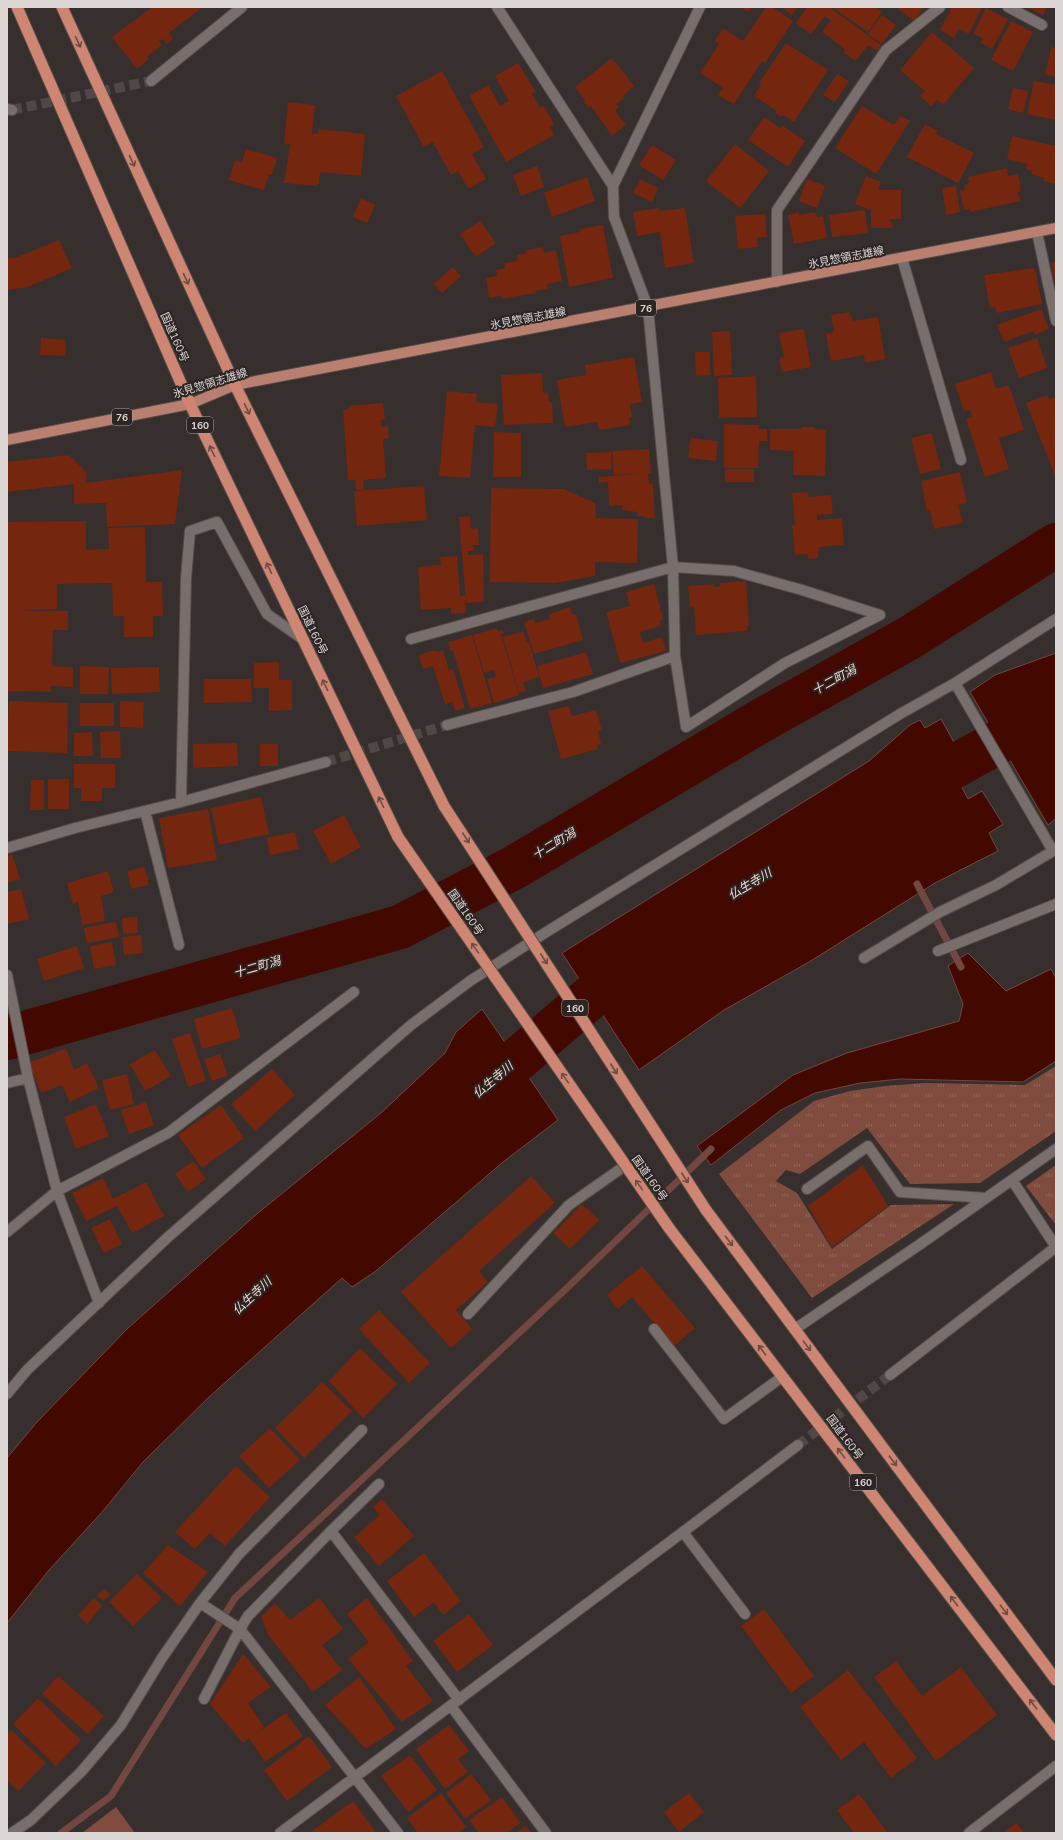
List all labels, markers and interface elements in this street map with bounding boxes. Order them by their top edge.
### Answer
one-way arrow [75,36,82,48]
one-way arrow [129,154,136,166]
street label: 氷見惣領志雄線 [807,243,885,272]
one-way arrow [183,273,190,285]
road number: 76 [636,300,656,316]
street label: 氷見惣領志雄線 [489,304,567,333]
street label: 国道160号 [157,310,192,364]
street label: 氷見惣領志雄線 [171,365,249,402]
one-way arrow [244,403,251,415]
road number: 76 [112,409,132,425]
road number: 160 [187,417,213,433]
one-way arrow [208,445,215,457]
one-way arrow [265,562,272,574]
street label: 国道160号 [294,603,331,657]
water label: 十二町潟 [809,660,861,699]
one-way arrow [321,679,328,691]
one-way arrow [377,796,384,808]
water label: 十二町潟 [529,824,580,863]
one-way arrow [461,833,470,844]
water label: 仏生寺川 [725,864,776,903]
street label: 国道160号 [444,886,487,938]
one-way arrow [471,943,479,954]
water label: 十二町潟 [232,952,284,981]
one-way arrow [540,953,548,964]
road number: 160 [562,1000,588,1016]
water label: 仏生寺川 [469,1057,518,1102]
one-way arrow [610,1063,619,1074]
one-way arrow [561,1072,569,1083]
street label: 国道160号 [628,1152,671,1204]
one-way arrow [681,1172,689,1183]
one-way arrow [635,1179,643,1190]
one-way arrow [725,1236,733,1247]
water label: 仏生寺川 [229,1272,276,1318]
one-way arrow [803,1340,811,1351]
one-way arrow [758,1344,766,1355]
street label: 国道160号 [823,1412,866,1463]
one-way arrow [837,1448,845,1459]
one-way arrow [889,1455,897,1466]
road number: 160 [850,1474,876,1490]
one-way arrow [949,1595,958,1606]
one-way arrow [1000,1605,1008,1616]
one-way arrow [1028,1699,1037,1710]

